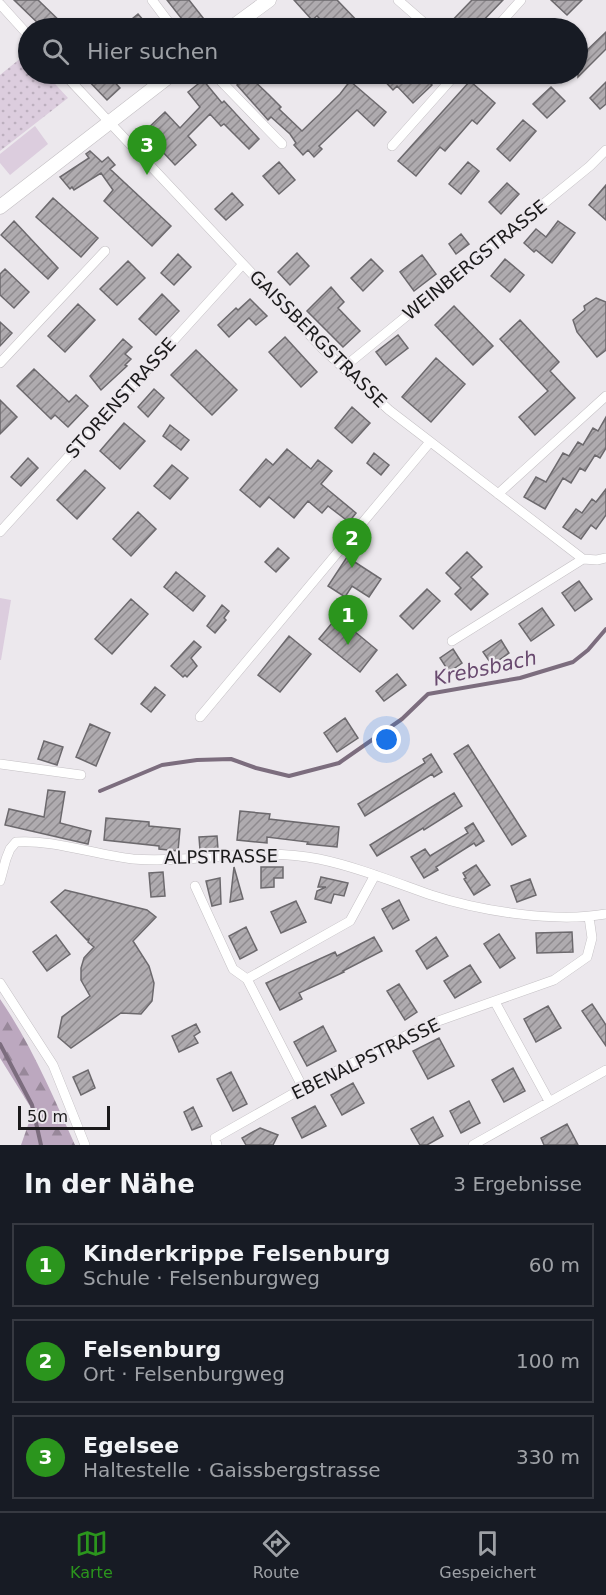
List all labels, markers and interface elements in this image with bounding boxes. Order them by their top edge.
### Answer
search box [18,18,588,84]
icon: search [39,35,72,68]
text: Hier suchen [87,39,218,64]
pin: 3 [128,126,166,175]
street label: WEINBERGSTRASSE [399,195,551,324]
street label: GAISSBERGSTRASSE [245,266,391,412]
street label: STORENSTRASSE [61,333,180,462]
pin: 2 [332,518,372,568]
pin: 1 [328,596,368,645]
water label: Krebsbach [431,645,539,691]
your location [372,725,401,754]
street label: ALPSTRASSE [164,845,278,868]
street label: EBENALPSTRASSE [288,1013,443,1104]
scale bar [18,1103,110,1130]
text: 50 m [27,1107,68,1126]
text: In der Nähe [24,1169,195,1199]
text: 3 Ergebnisse [453,1172,582,1196]
text: Kinderkrippe Felsenburg [83,1241,390,1266]
text: 1 [39,1253,52,1277]
text: 60 m [529,1253,580,1277]
text: Schule · Felsenburgweg [83,1266,320,1290]
text: Felsenburg [83,1337,221,1362]
text: 2 [39,1349,52,1373]
text: 100 m [516,1349,580,1373]
text: Ort · Felsenburgweg [83,1362,285,1386]
text: Egelsee [83,1433,179,1458]
text: 3 [39,1445,52,1469]
text: 330 m [516,1445,580,1469]
text: Haltestelle · Gaissbergstrasse [83,1458,381,1482]
tab: Karte [70,1527,113,1582]
tab: Route [253,1527,299,1582]
tab: Gespeichert [439,1527,536,1582]

